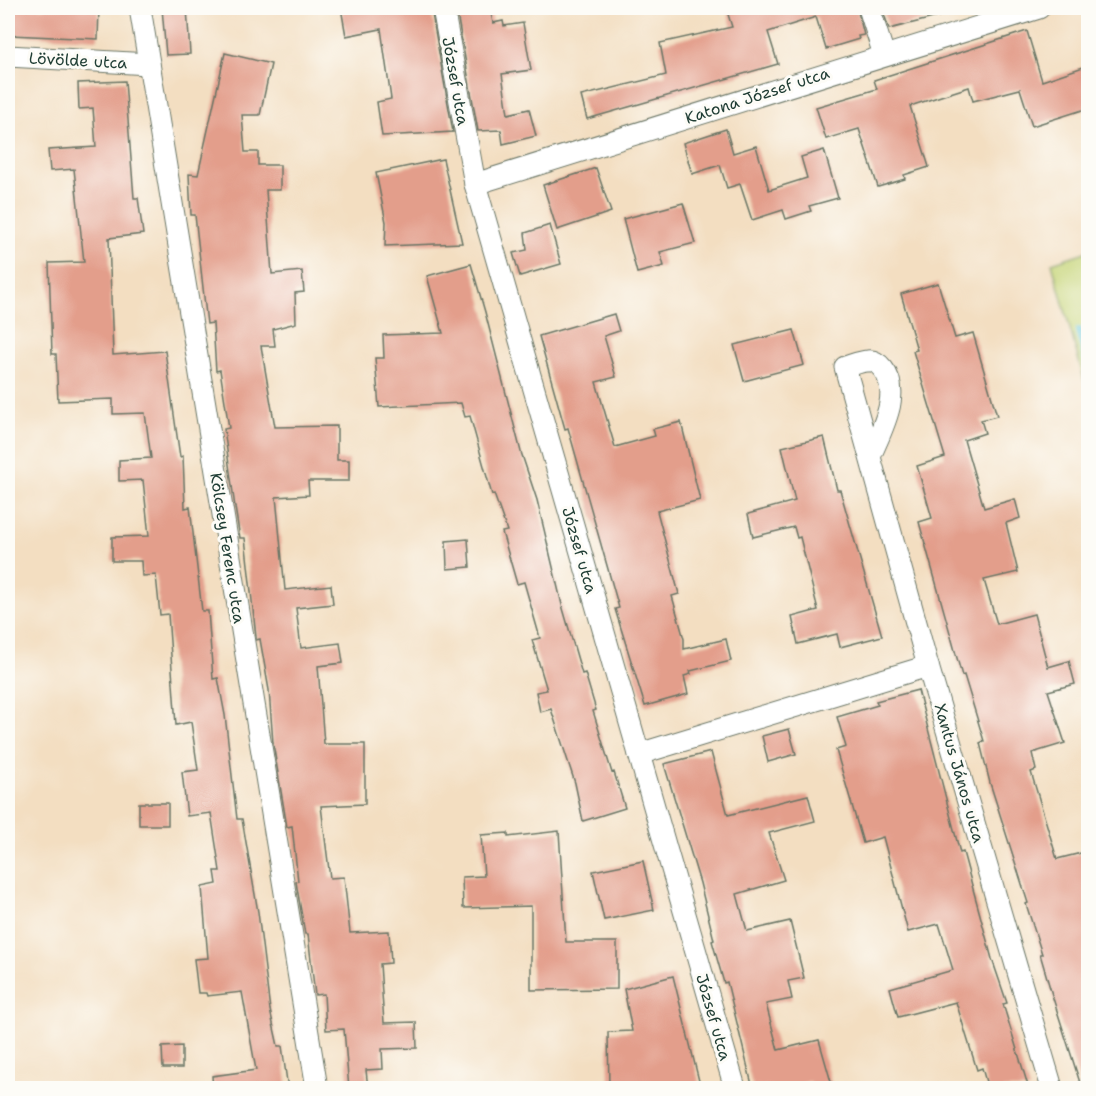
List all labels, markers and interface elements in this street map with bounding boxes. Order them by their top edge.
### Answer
street label: József utca [437,35,474,127]
street label: Lövölde utca [28,47,128,74]
street label: Katona József utca [682,62,832,129]
street label: Kölcsey Ferenc utca [205,471,250,625]
street label: József utca [557,504,602,596]
street label: Xantus János utca [930,701,989,845]
street label: József utca [691,971,736,1063]

